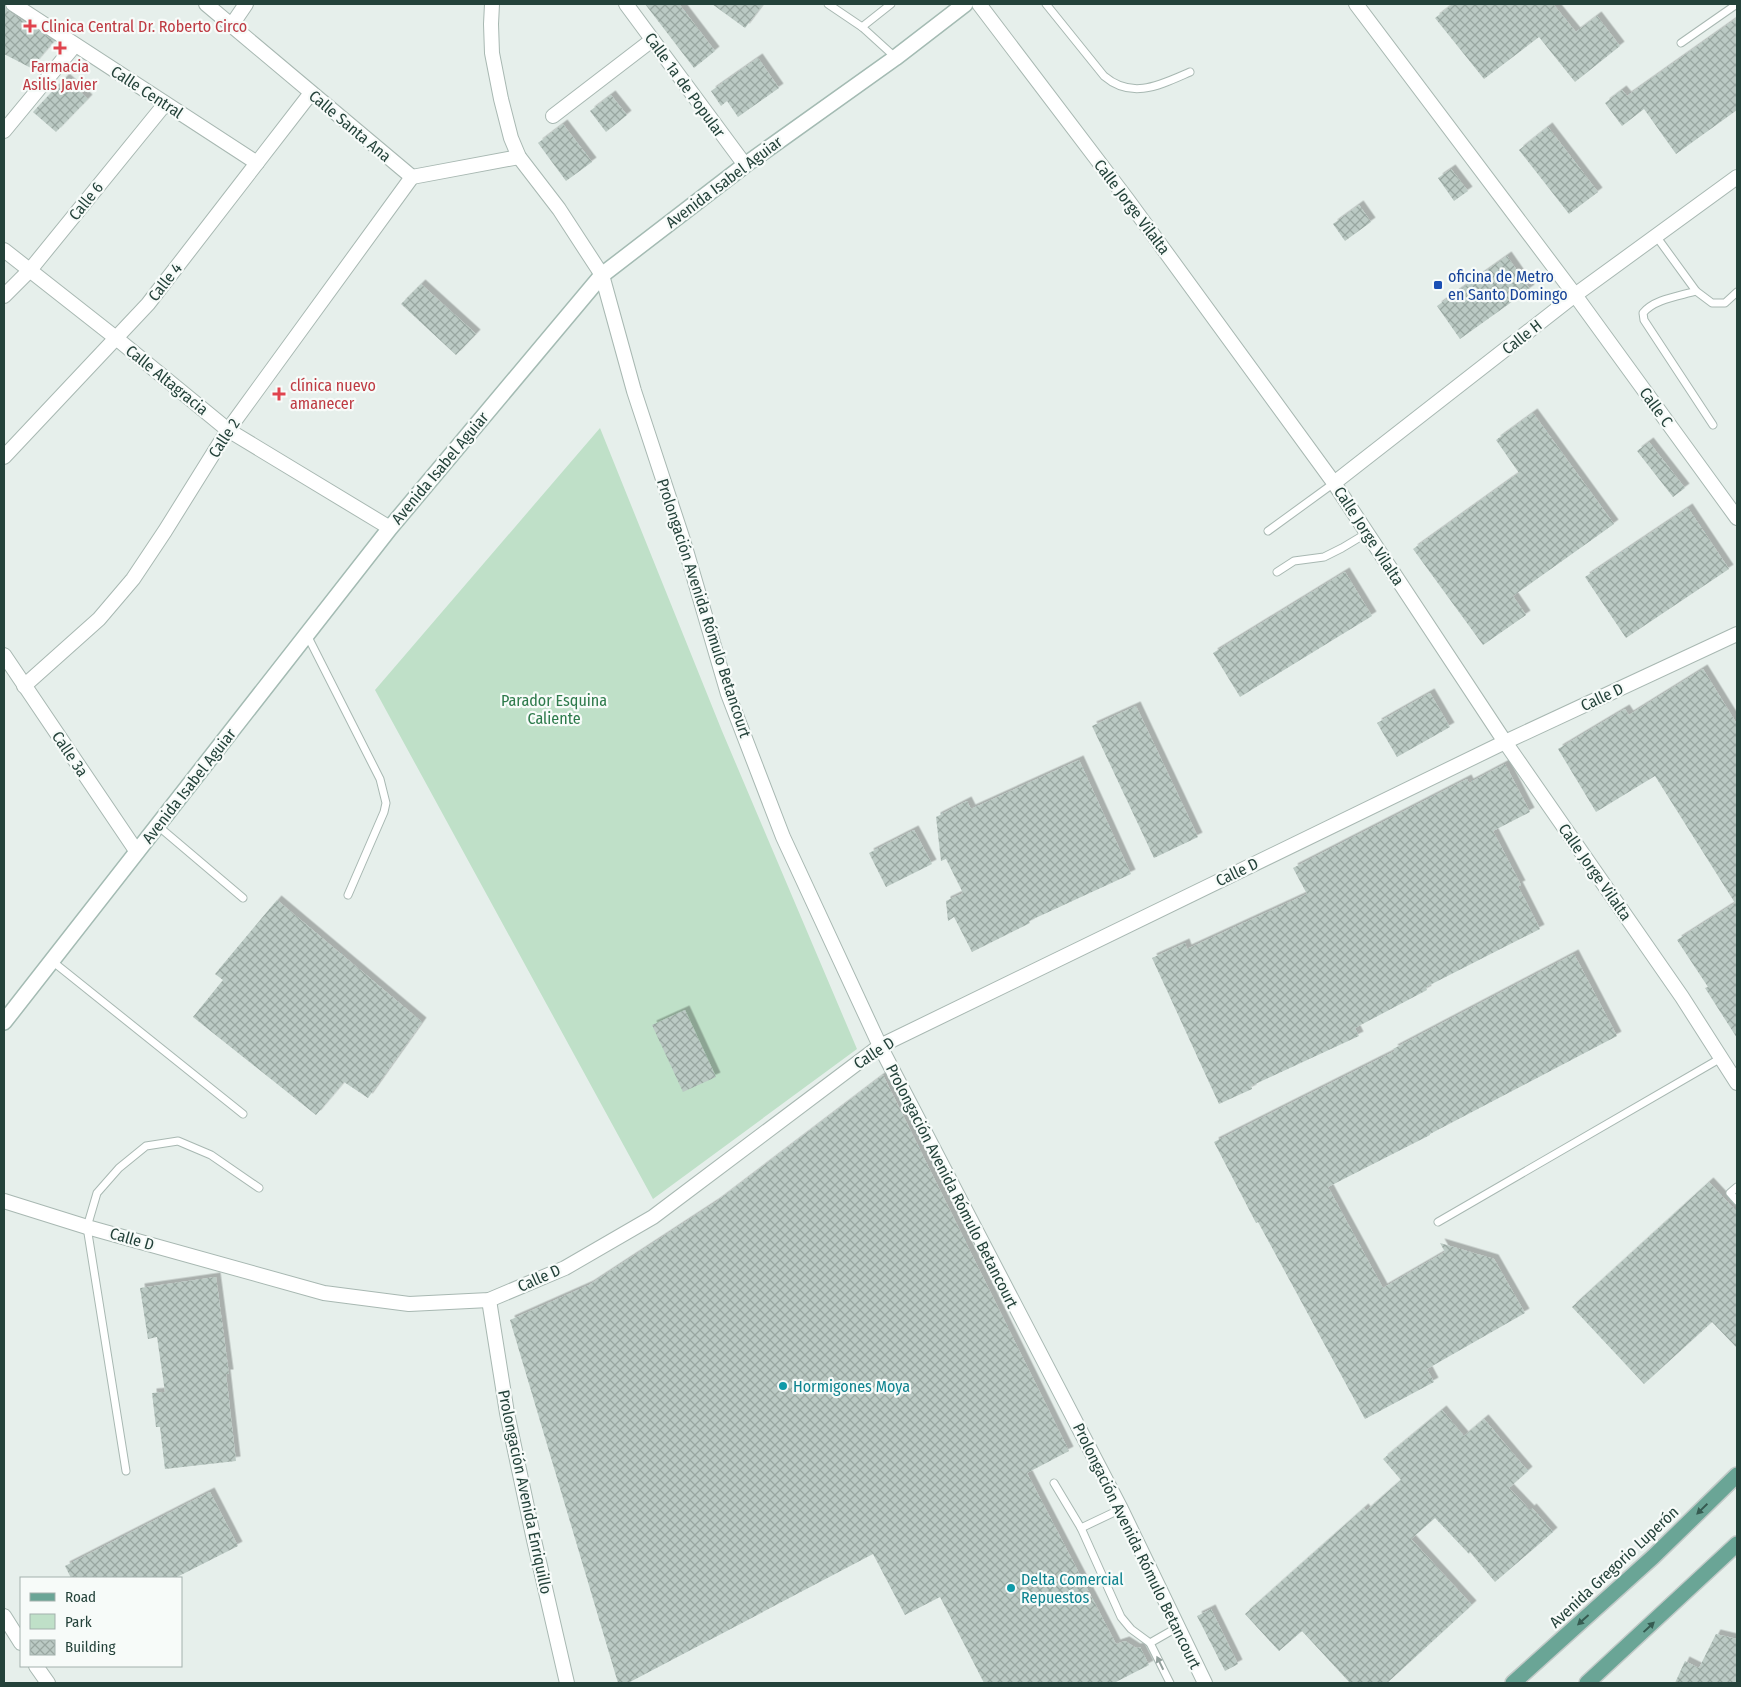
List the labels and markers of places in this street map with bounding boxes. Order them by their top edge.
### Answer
place label: Clinica Central Dr. Roberto Circo [41,17,247,36]
marker: Clinica Central Dr. Roberto Circo [23,19,37,33]
marker: Farmacia Asilis Javier [54,42,66,54]
place label: Farmacia Asilis Javier [23,57,98,94]
place label: oficina de Metro en Santo Domingo [1448,267,1568,304]
marker: oficina de Metro en Santo Domingo [1432,279,1444,291]
place label: clínica nuevo amanecer [290,376,376,413]
marker: clínica nuevo amanecer [272,387,286,401]
place label: Hormigones Moya [793,1377,910,1396]
marker: Hormigones Moya [777,1380,789,1392]
place label: Delta Comercial Repuestos [1021,1570,1124,1607]
marker: Delta Comercial Repuestos [1005,1582,1017,1594]

